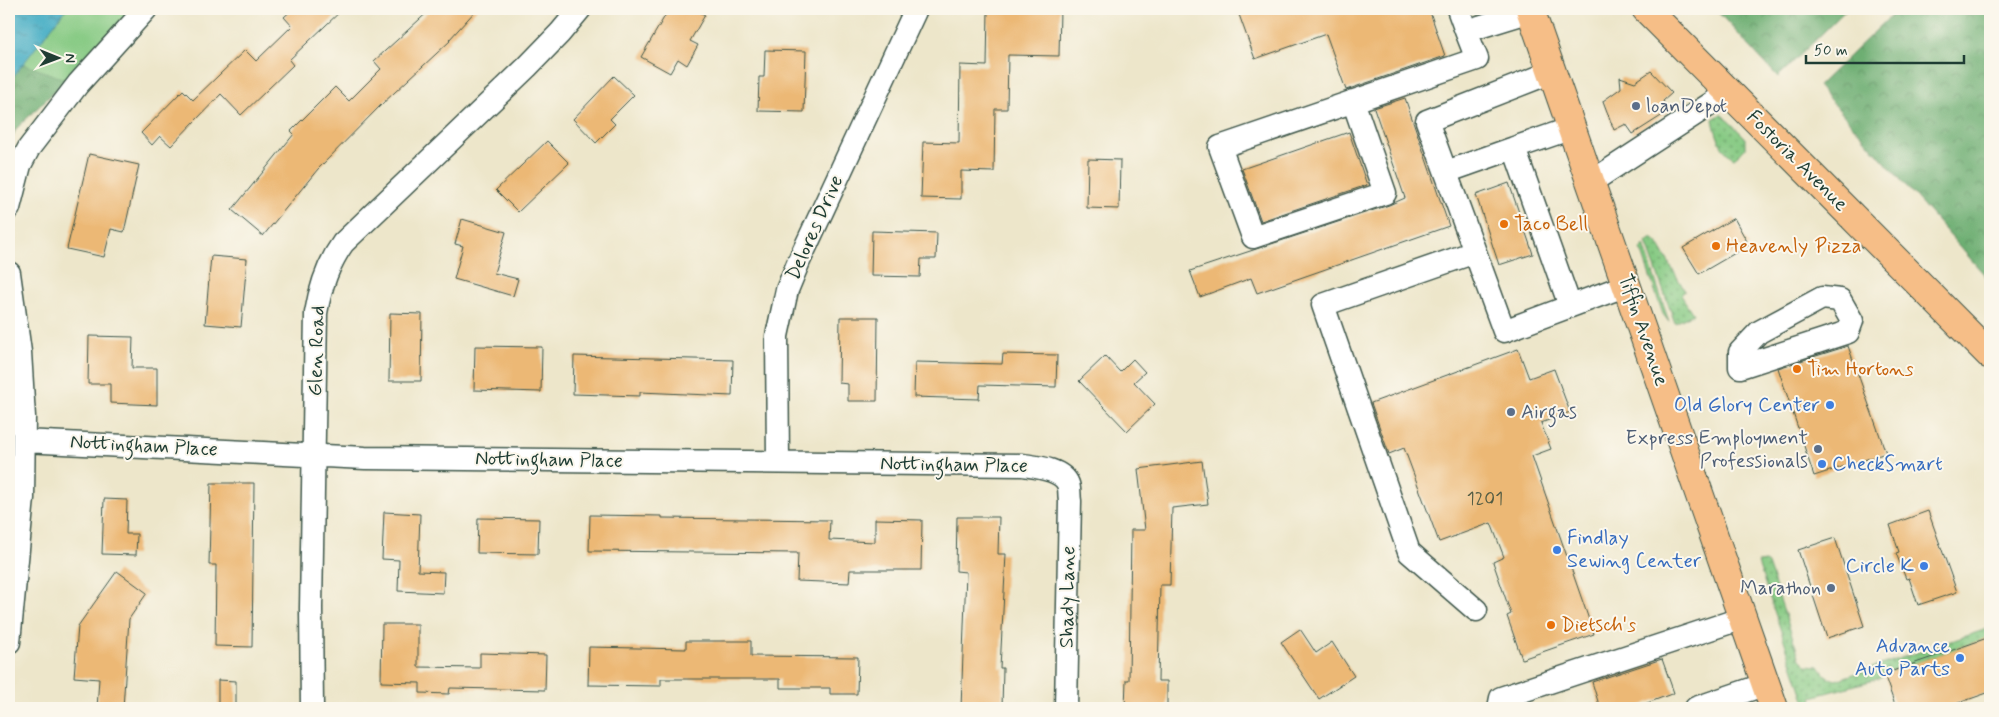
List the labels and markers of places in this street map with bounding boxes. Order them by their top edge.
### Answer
place label: loanDepot [1646,93,1727,120]
marker: loanDepot [1630,100,1642,112]
place label: Taco Bell [1514,211,1588,238]
marker: Taco Bell [1498,218,1510,230]
place label: Heavenly Pizza [1726,233,1862,260]
marker: Heavenly Pizza [1710,240,1722,252]
place label: Tim Hortons [1807,356,1914,383]
marker: Tim Hortons [1791,363,1803,375]
place label: Old Glory Center [1674,392,1820,419]
place label: Airgas [1521,399,1577,428]
marker: Old Glory Center [1824,399,1836,411]
marker: Airgas [1505,406,1517,418]
place label: Express Employment Professionals [1626,425,1808,475]
marker: Express Employment Professionals [1812,443,1824,455]
place label: CheckSmart [1832,451,1943,478]
marker: CheckSmart [1816,458,1828,470]
place label: Findlay Sewing Center [1567,525,1702,575]
marker: Findlay Sewing Center [1551,544,1563,556]
place label: Circle K [1846,553,1914,580]
marker: Circle K [1918,560,1930,572]
place label: Marathon [1740,575,1821,602]
marker: Marathon [1825,582,1837,594]
place label: Dietsch's [1561,612,1636,639]
marker: Dietsch's [1545,619,1557,631]
place label: Advance Auto Parts [1855,633,1950,683]
marker: Advance Auto Parts [1954,652,1966,664]

